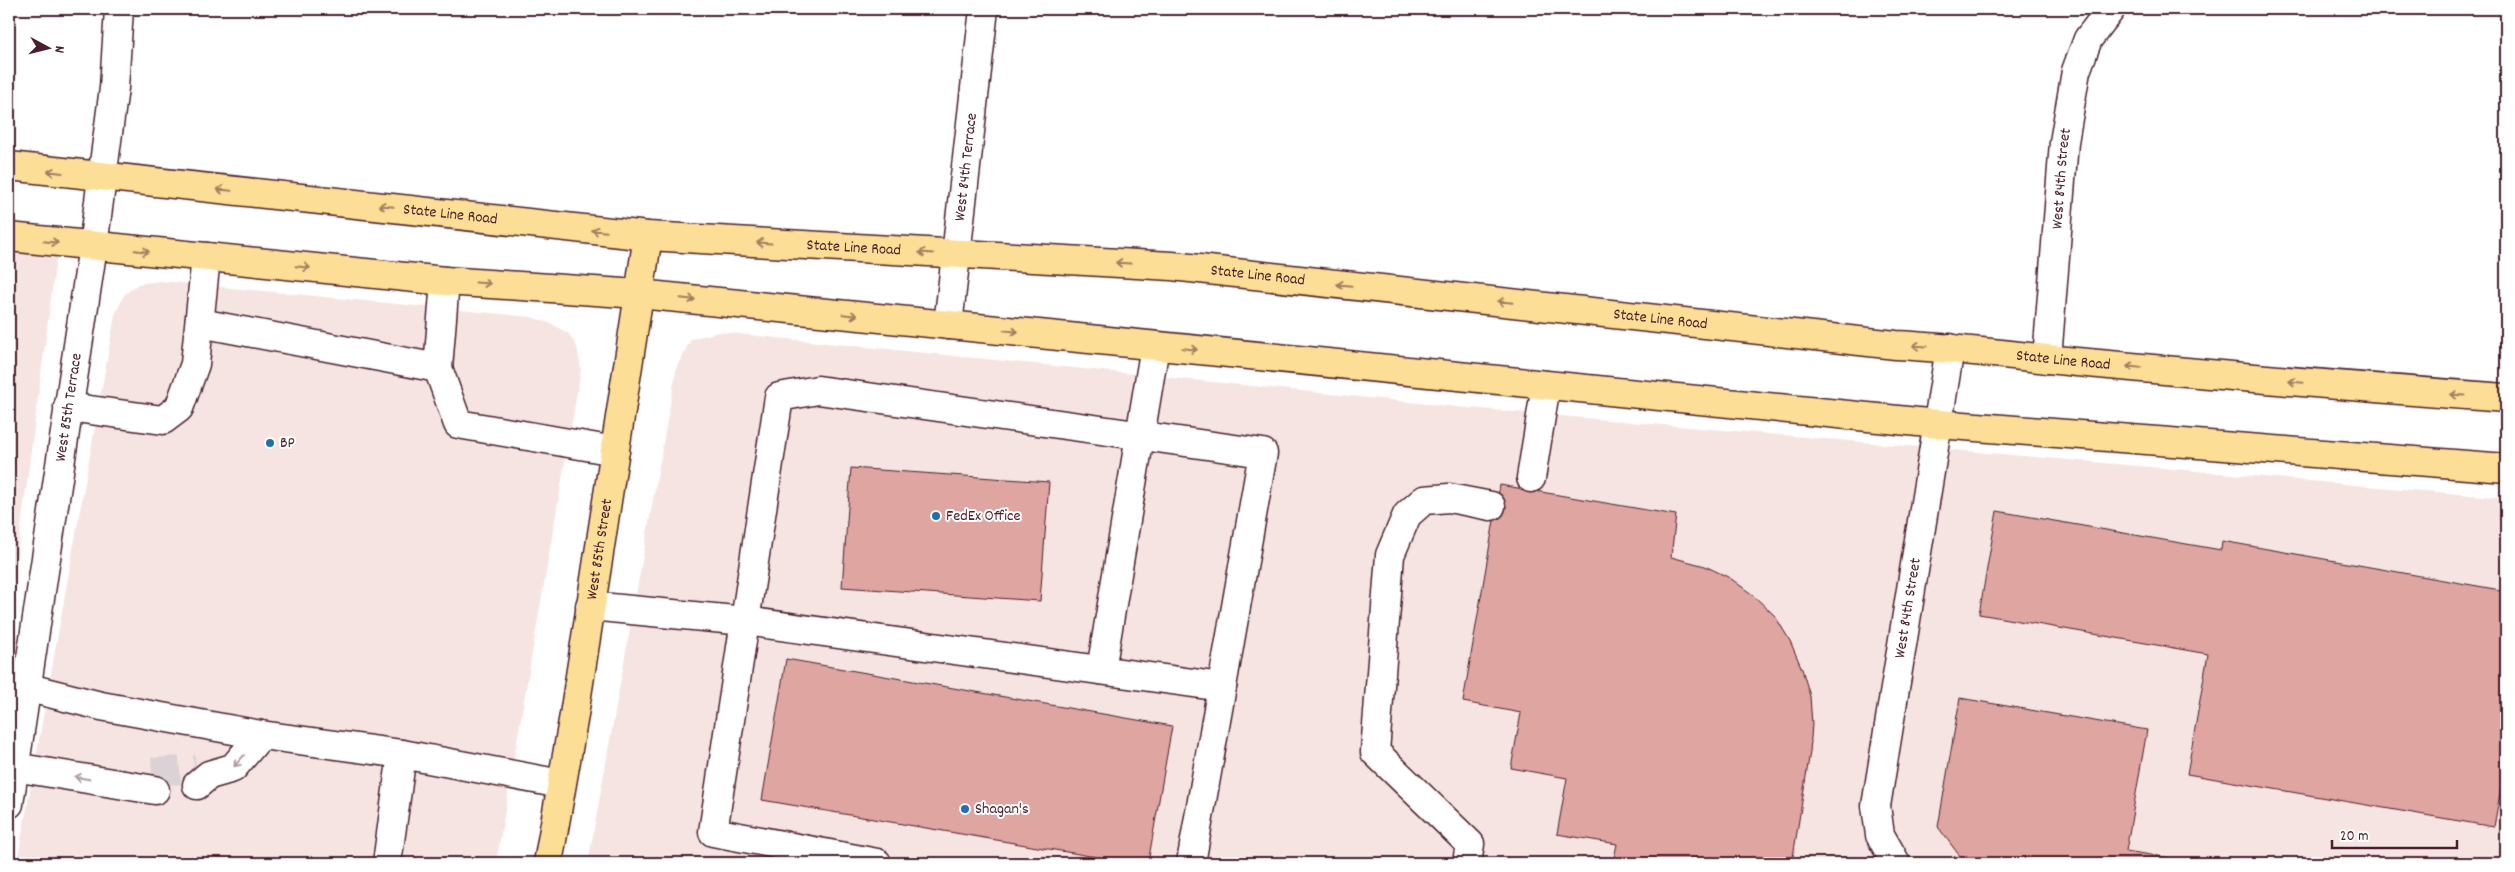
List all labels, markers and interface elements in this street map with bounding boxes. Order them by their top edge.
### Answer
north arrow [22,22,72,72]
text: N [49,45,69,54]
street label: West 84th Terrace [948,112,984,222]
street label: West 84th Street [2046,126,2078,230]
one-way arrow [48,167,64,177]
one-way arrow [216,185,232,195]
street label: State Line Road [402,198,499,231]
one-way arrow [378,201,394,211]
one-way arrow [592,226,608,236]
street label: State Line Road [806,234,902,262]
one-way arrow [43,237,59,246]
one-way arrow [756,238,772,247]
one-way arrow [133,246,149,256]
one-way arrow [918,248,934,257]
one-way arrow [1115,259,1131,268]
street label: State Line Road [1210,259,1306,292]
one-way arrow [295,262,311,272]
one-way arrow [474,279,490,288]
one-way arrow [1336,280,1352,290]
one-way arrow [680,294,696,304]
one-way arrow [1498,297,1514,307]
street label: State Line Road [1612,303,1709,336]
one-way arrow [841,310,857,320]
one-way arrow [1003,326,1019,336]
one-way arrow [1912,342,1928,351]
street label: State Line Road [2015,344,2111,377]
one-way arrow [1182,345,1198,354]
street label: West 85th Terrace [49,352,88,463]
one-way arrow [2126,362,2142,372]
one-way arrow [2288,377,2304,387]
one-way arrow [2450,390,2466,399]
place label: BP [280,432,295,455]
marker: BP [264,437,276,449]
street label: West 85th Street [580,497,619,601]
place label: FedEx Office [946,505,1021,528]
marker: FedEx Office [930,510,942,522]
street label: West 84th Street [1889,556,1927,660]
one-way arrow [234,754,245,767]
one-way arrow [74,773,90,783]
place label: Shagan's [975,798,1029,821]
marker: Shagan's [959,803,971,815]
scale bar [2332,817,2458,849]
text: 20 m [2340,826,2368,848]

